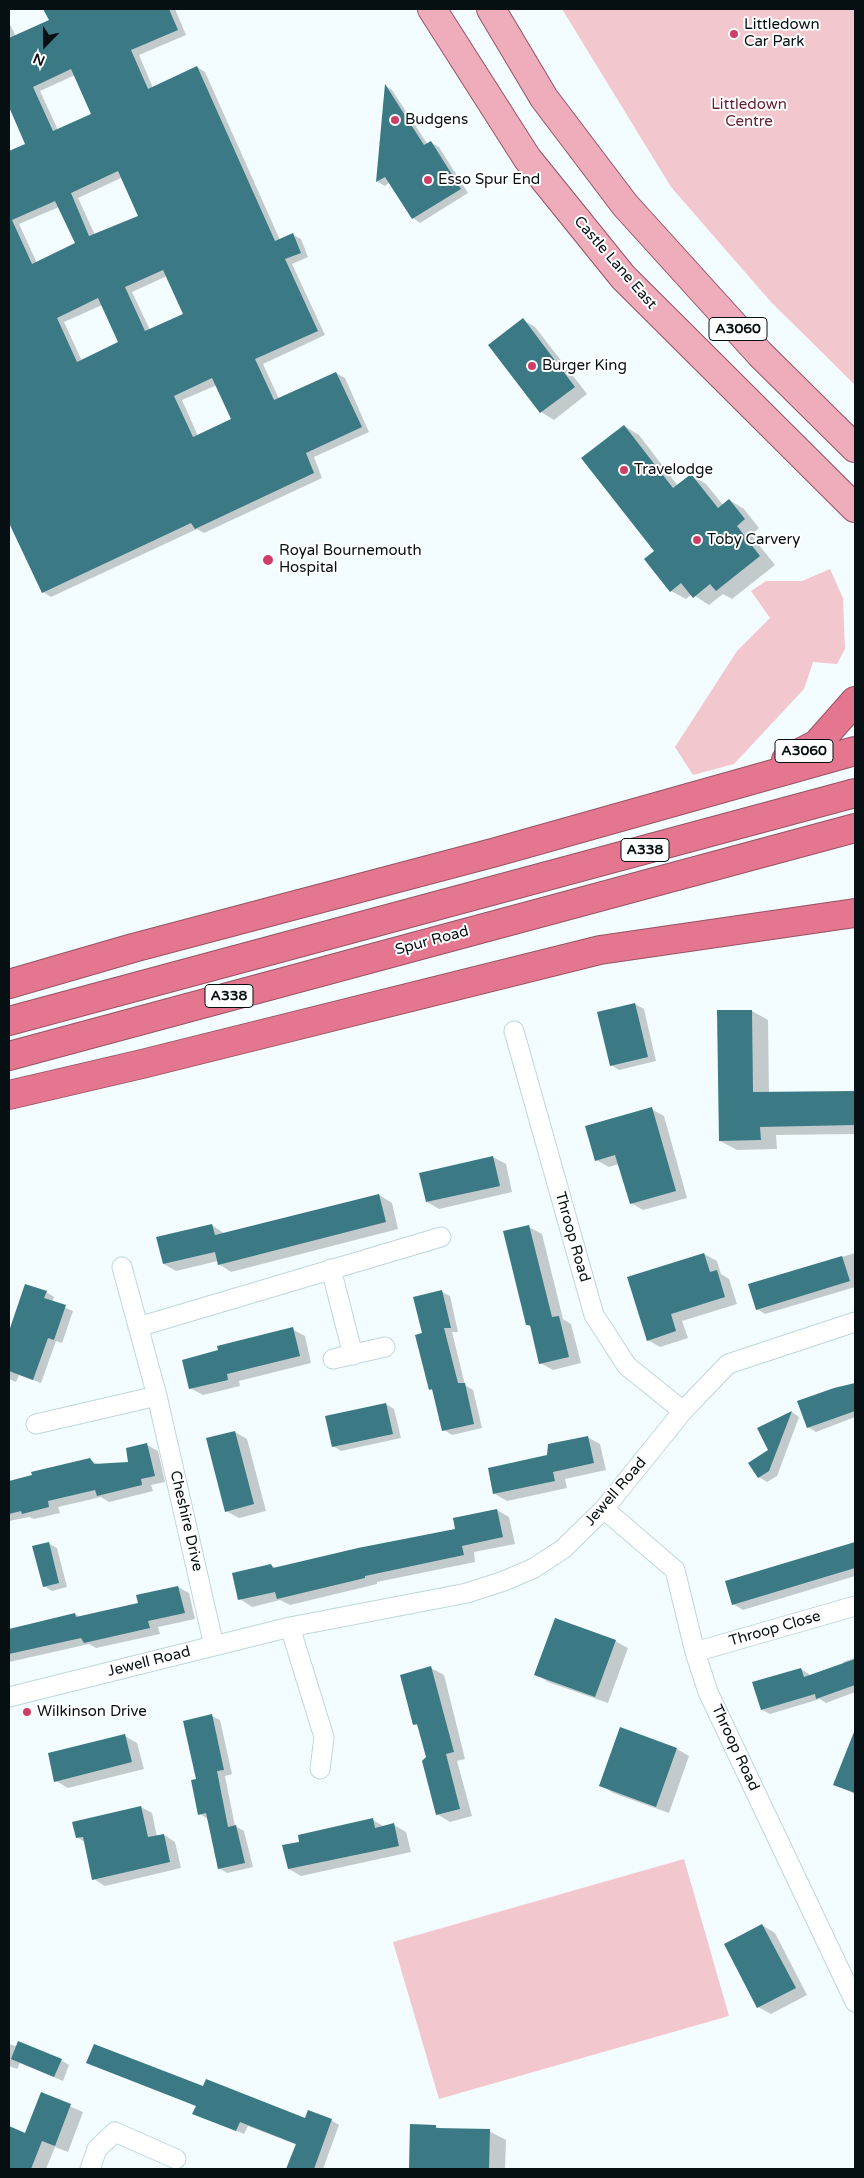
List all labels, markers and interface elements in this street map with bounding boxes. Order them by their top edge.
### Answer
place label: Littledown Car Park [744,16,820,51]
north arrow [20,20,70,70]
marker: Littledown Car Park [728,28,740,40]
text: N [31,49,48,69]
park label: Littledown Centre [711,96,787,131]
place label: Budgens [405,111,468,129]
marker: Budgens [389,114,401,126]
place label: Esso Spur End [438,171,540,189]
marker: Esso Spur End [422,174,434,186]
street label: Castle Lane East [570,213,660,313]
road number: A3060 [709,318,767,340]
place label: Burger King [542,357,627,375]
marker: Burger King [526,360,538,372]
place label: Travelodge [634,461,713,479]
marker: Travelodge [618,464,630,476]
place label: Toby Carvery [707,531,800,549]
marker: Toby Carvery [691,534,703,546]
place label: Royal Bournemouth Hospital [279,542,422,577]
marker: Royal Bournemouth Hospital [261,553,275,567]
road number: A3060 [775,739,833,762]
road number: A338 [621,838,669,862]
street label: Spur Road [393,923,471,959]
road number: A338 [205,984,253,1008]
street label: Throop Road [551,1190,593,1284]
street label: Jewell Road [581,1454,651,1530]
street label: Cheshire Drive [166,1469,206,1573]
street label: Throop Close [727,1607,823,1651]
street label: Jewell Road [106,1643,192,1681]
street label: Throop Road [707,1702,763,1794]
place label: Wilkinson Drive [37,1703,147,1721]
marker: Wilkinson Drive [21,1706,33,1718]

